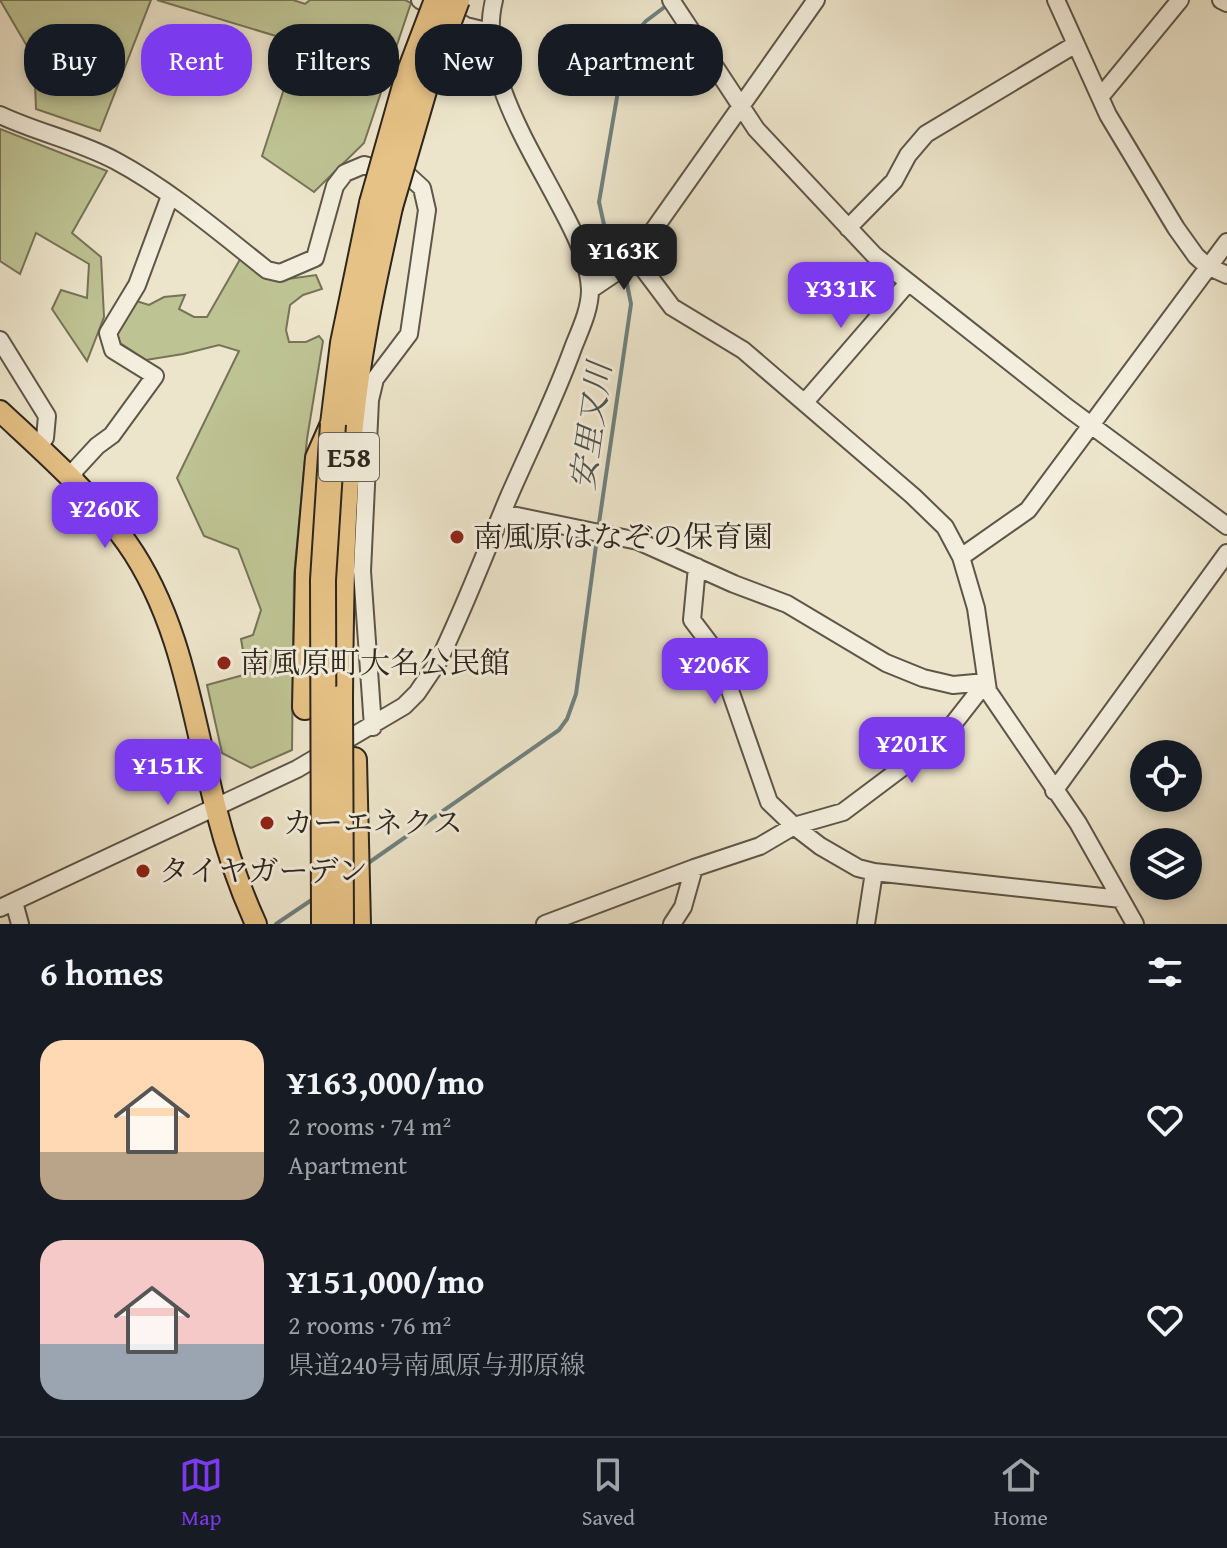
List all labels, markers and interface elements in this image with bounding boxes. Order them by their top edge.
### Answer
chip: Buy [24,24,125,96]
chip: Rent [141,24,252,96]
chip: Filters [268,24,399,96]
chip: New [415,24,522,96]
chip: Apartment [538,24,723,96]
pin: ¥163K [568,224,680,292]
text: ¥163K [589,230,659,269]
pin: ¥331K [785,262,897,330]
text: ¥331K [806,268,876,307]
water label: 安里又川 [558,356,623,493]
road number: E58 [319,433,379,481]
pin: ¥260K [49,482,161,550]
text: ¥260K [70,488,140,527]
place label: 南風原はなぞの保育園 [473,514,773,558]
marker: 南風原はなぞの保育園 [448,528,466,546]
pin: ¥206K [659,638,771,706]
place label: 南風原町大名公民館 [240,640,510,684]
text: ¥206K [680,644,750,683]
marker: 南風原町大名公民館 [215,654,233,672]
pin: ¥201K [856,717,968,785]
text: ¥201K [877,723,947,762]
pin: ¥151K [112,739,224,807]
map controls [1130,740,1202,900]
button: locate [1130,740,1202,812]
text: ¥151K [133,745,203,784]
place label: カーエネクス [283,800,463,844]
marker: カーエネクス [258,814,276,832]
button: layers [1130,828,1202,900]
place label: タイヤガーデン [159,848,368,892]
marker: タイヤガーデン [134,862,152,880]
text: 6 homes [40,948,164,997]
icon: filters [1143,950,1187,994]
text: ¥163,000/mo [288,1057,484,1106]
icon: home [104,1072,200,1168]
icon: heart [1143,1098,1187,1142]
text: 2 rooms · 74 m² [288,1106,451,1145]
text: Apartment [288,1145,407,1184]
text: ¥151,000/mo [288,1256,484,1305]
icon: home [104,1272,200,1368]
icon: heart [1143,1298,1187,1342]
text: 2 rooms · 76 m² [288,1305,451,1344]
text: 県道240号南風原与那原線 [288,1345,586,1384]
tab: Map [179,1453,223,1533]
tab: Saved [582,1453,635,1533]
tab: Home [994,1453,1048,1533]

